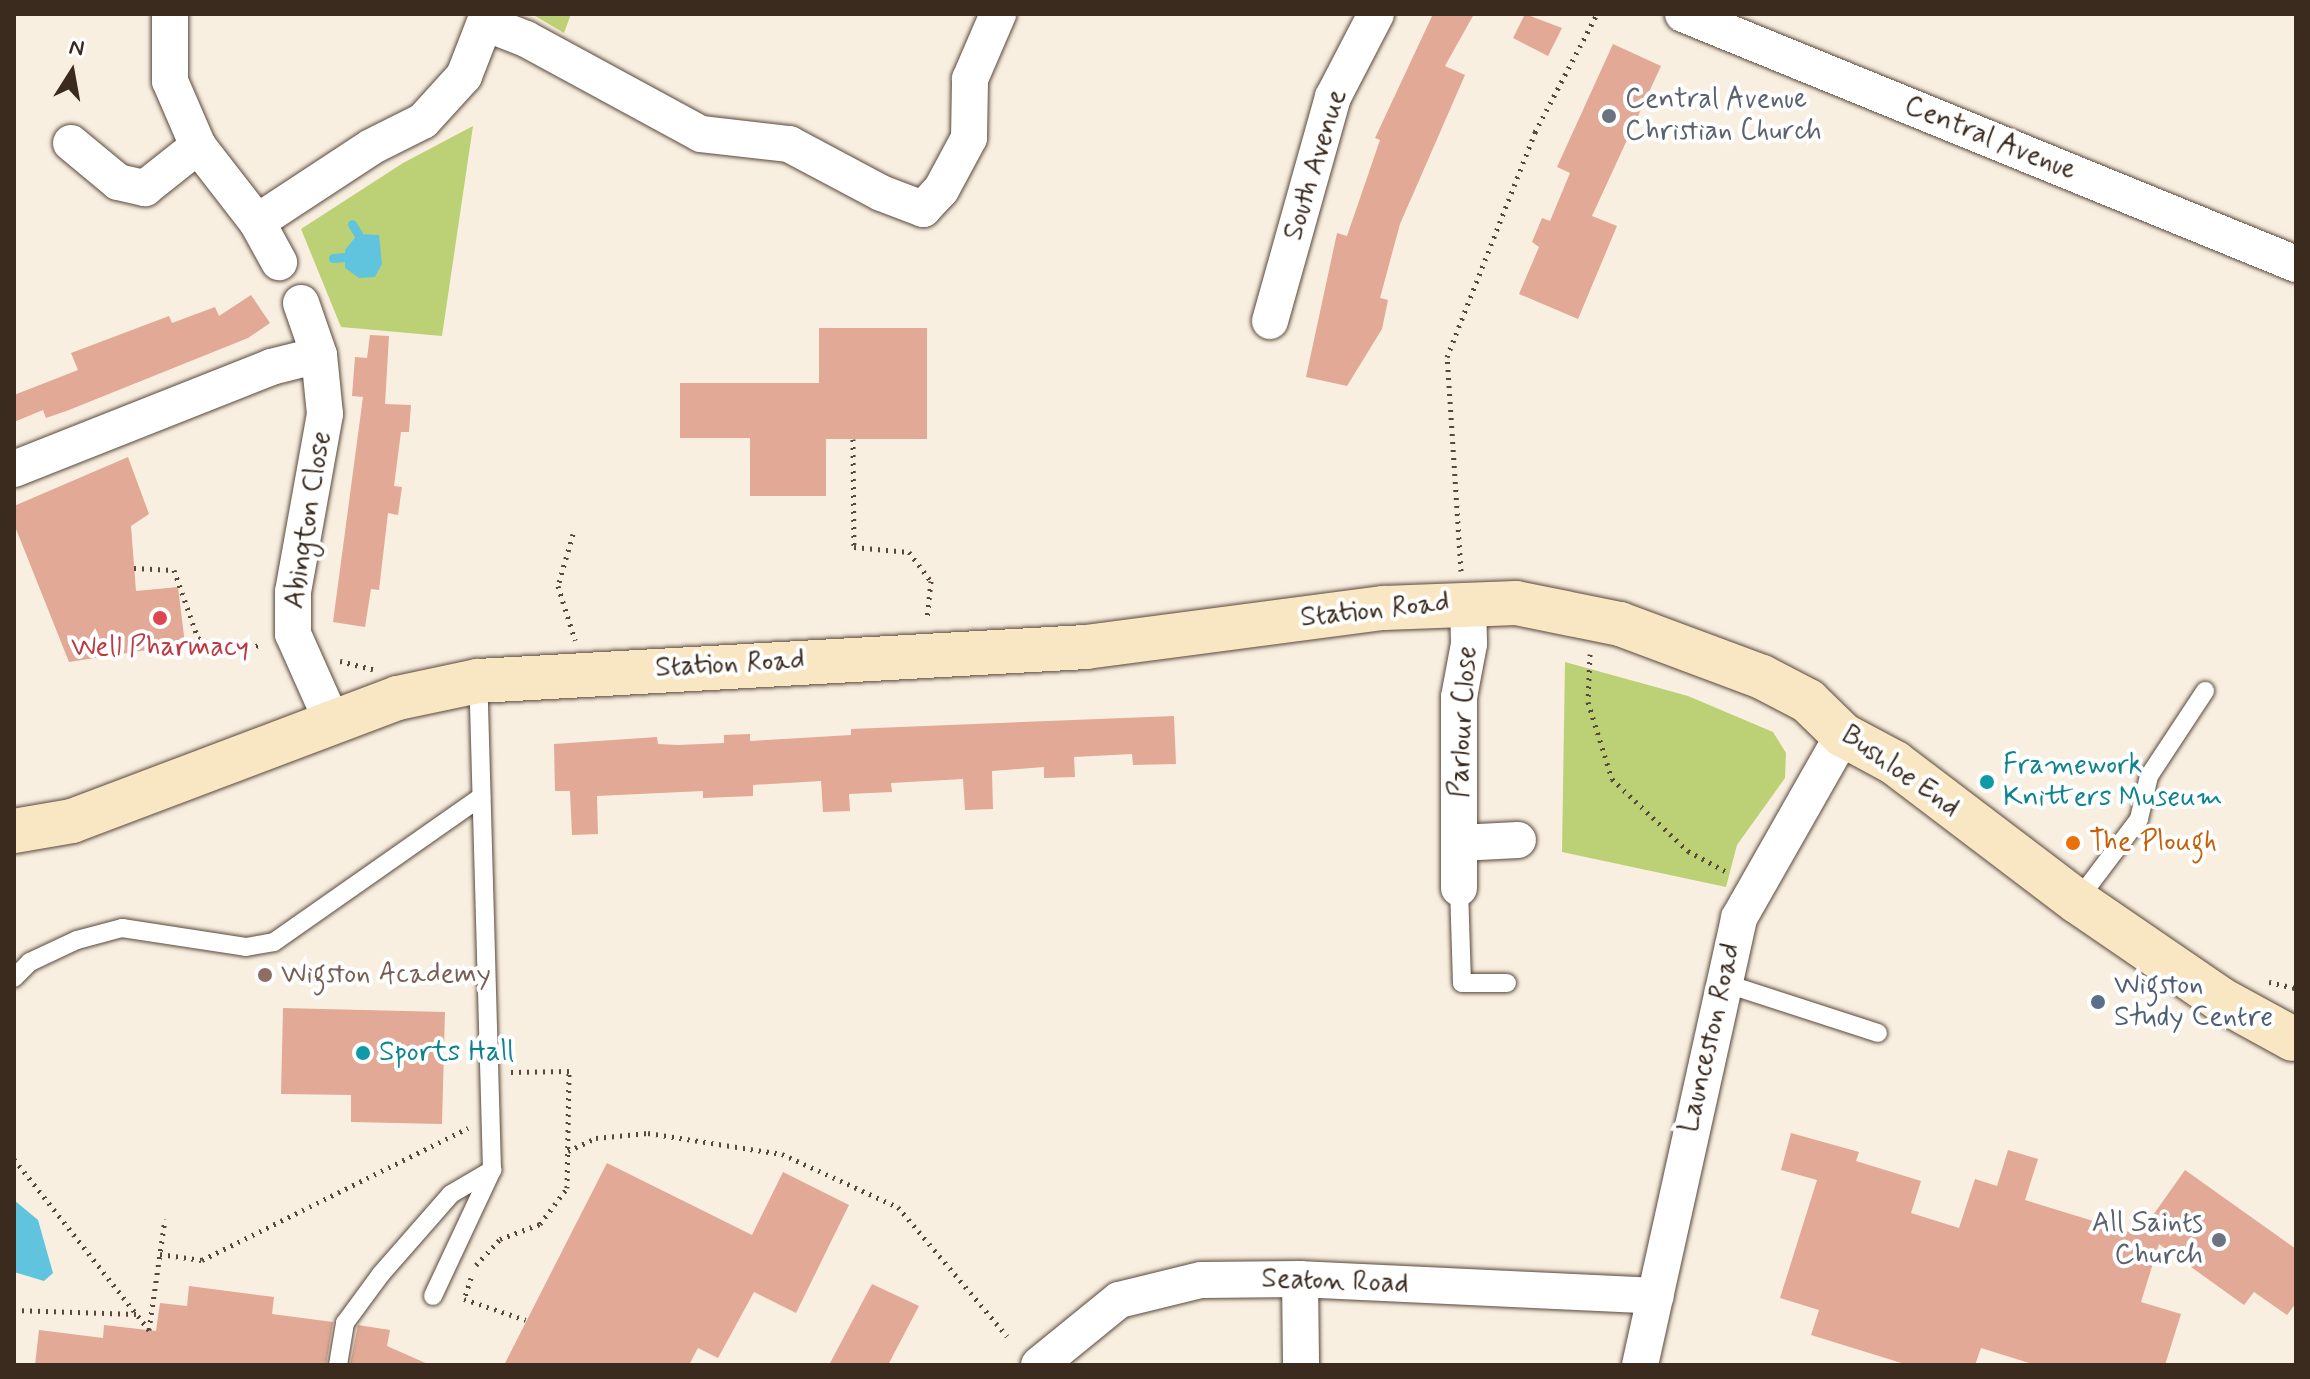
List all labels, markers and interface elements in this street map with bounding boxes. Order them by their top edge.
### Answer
north arrow [32,32,112,112]
text: N [67,33,86,64]
place label: Central Avenue Christian Church [1625,83,1828,149]
street label: South Avenue [1277,85,1355,245]
street label: Central Avenue [1896,88,2084,190]
marker: Central Avenue Christian Church [1600,107,1618,125]
street label: Abington Close [278,429,340,611]
street label: Station Road [1300,587,1450,635]
marker: Well Pharmacy [151,609,169,627]
place label: Well Pharmacy [71,631,249,665]
street label: Parlour Close [1443,643,1485,801]
street label: Station Road [656,644,804,686]
street label: Bushloe End [1834,719,1966,825]
place label: Framework Knitters Museum [2003,749,2228,815]
marker: Framework Knitters Museum [1978,773,1996,791]
place label: The Plough [2089,826,2213,860]
marker: The Plough [2064,834,2082,852]
street label: Launceston Road [1673,942,1749,1134]
place label: Wigston Academy [281,958,492,992]
marker: Wigston Academy [256,966,274,984]
place label: Wigston Study Centre [2114,969,2278,1035]
marker: Wigston Study Centre [2089,993,2107,1011]
place label: Sports Hall [379,1036,513,1070]
marker: Sports Hall [354,1044,372,1062]
place label: All Saints Church [2087,1207,2203,1273]
marker: All Saints Church [2210,1231,2228,1249]
street label: Seaton Road [1261,1263,1409,1301]

